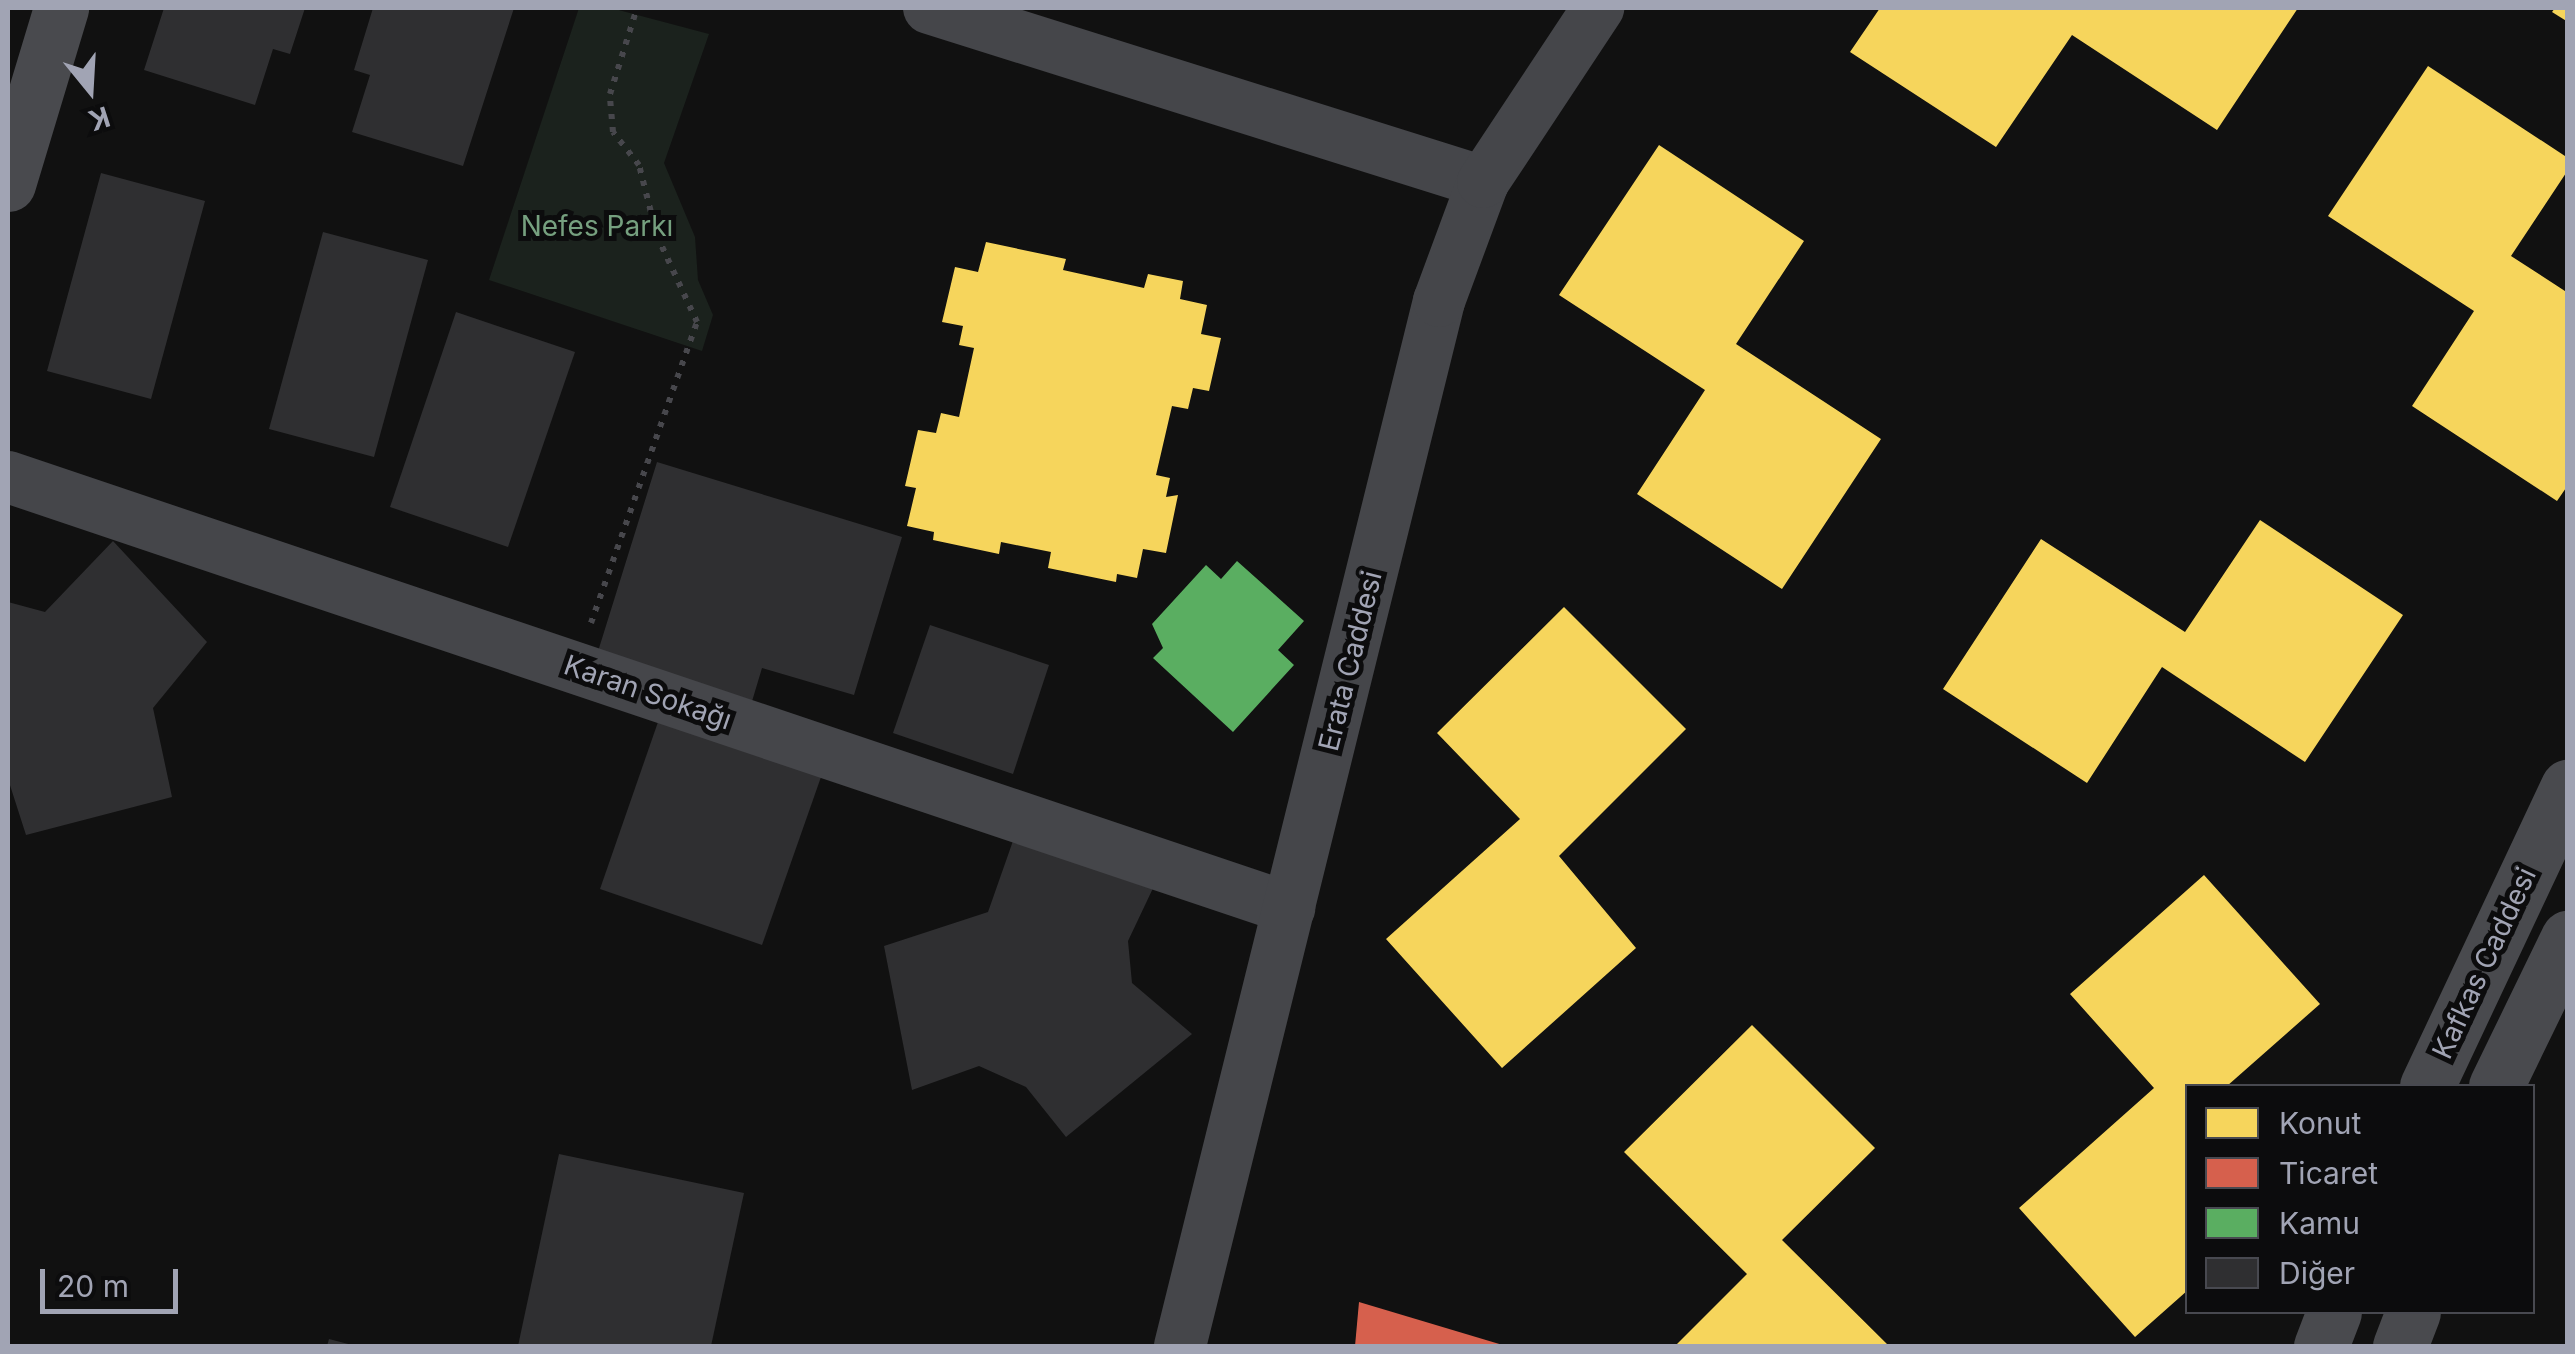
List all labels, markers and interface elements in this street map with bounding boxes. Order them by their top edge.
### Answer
north arrow [40,40,140,140]
text: K [84,99,114,138]
park label: Nefes Parkı [521,209,673,243]
street label: Erata Caddesi [1311,568,1389,754]
street label: Karan Sokağı [560,648,736,736]
street label: Kafkas Caddesi [2425,862,2543,1064]
legend [2185,1084,2535,1314]
text: Konut [2279,1105,2361,1141]
text: Ticaret [2279,1155,2378,1191]
text: Kamu [2279,1205,2360,1241]
scale bar [45,1249,182,1311]
text: Diğer [2279,1255,2355,1291]
text: 20 m [57,1268,129,1304]

